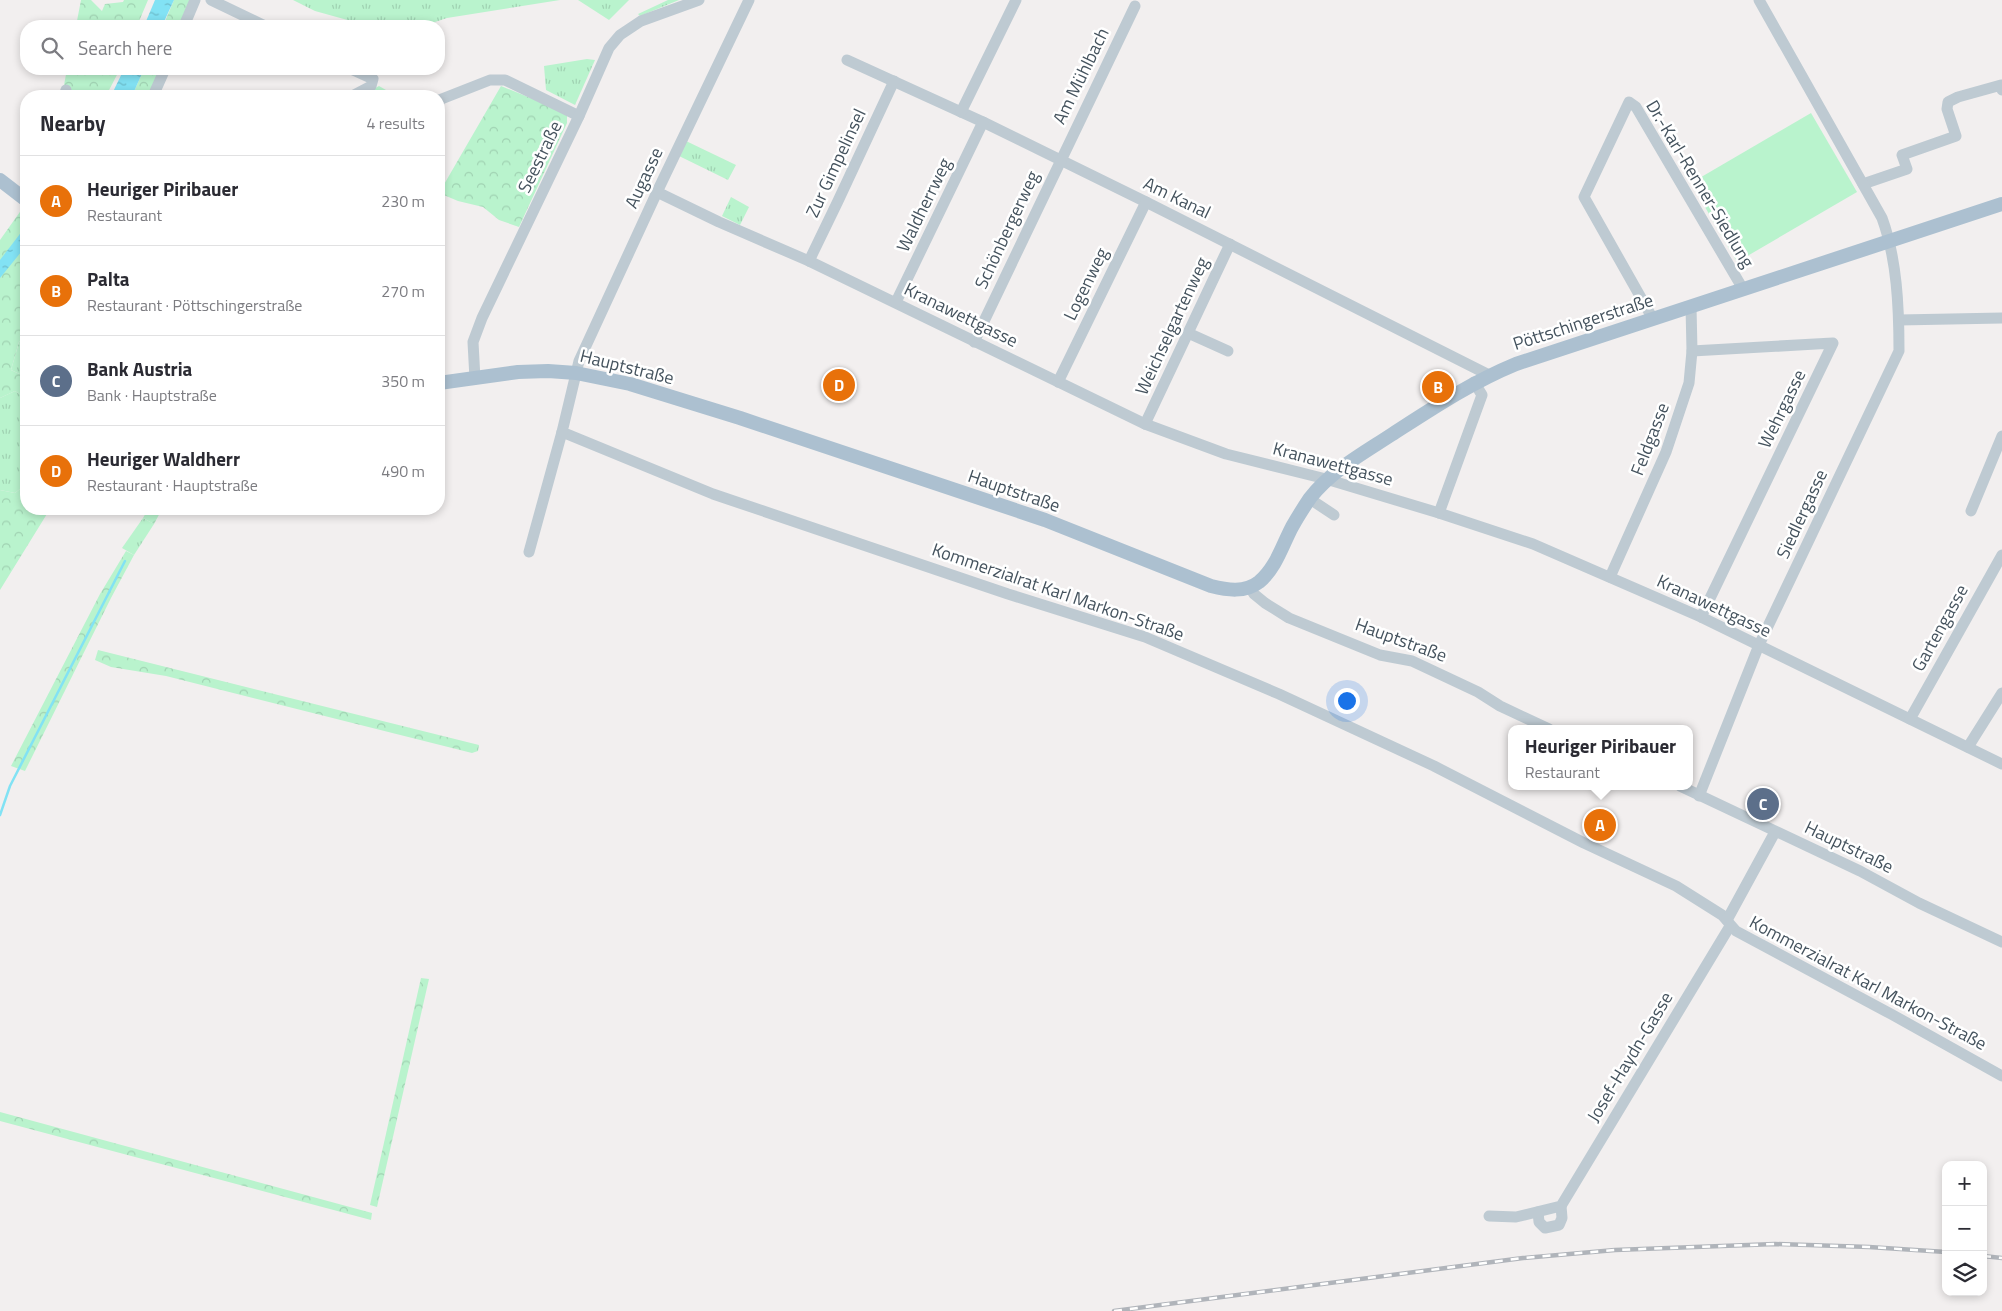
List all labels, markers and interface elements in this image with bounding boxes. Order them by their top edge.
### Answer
search box [20,20,445,75]
street label: Am Mühlbach [1046,23,1116,129]
text: Search here [78,33,172,62]
icon: search [38,34,66,62]
street label: Dr.-Karl-Renner-Siedlung [1639,95,1761,273]
street label: Zur Gimpelinsel [799,104,873,222]
text: Nearby [40,107,105,139]
text: 4 results [366,111,425,135]
street label: Seestraße [510,116,569,197]
street label: Augasse [618,143,669,213]
street label: Waldherrweg [889,153,958,256]
street label: Schönbergerweg [967,166,1046,293]
street label: Am Kanal [1139,170,1215,225]
text: Heuriger Piribauer [87,174,238,203]
text: A [51,189,61,213]
text: 230 m [381,189,425,213]
text: Restaurant [87,203,162,227]
street label: Logenweg [1056,243,1115,325]
street label: Weichselgartenweg [1128,252,1215,399]
text: Palta [87,264,130,293]
street label: Kranawettgasse [900,275,1023,354]
text: B [51,279,61,303]
text: 270 m [381,279,425,303]
street label: Pöttschingerstraße [1509,286,1656,357]
text: Restaurant · Pöttschingerstraße [87,293,302,317]
street label: Hauptstraße [577,342,677,391]
text: Bank Austria [87,354,192,383]
street label: Wehrgasse [1751,365,1812,453]
pin: D [823,366,855,404]
pin: B [1422,368,1454,406]
text: C [52,369,60,393]
text: 350 m [381,369,425,393]
text: Bank · Hauptstraße [87,383,217,407]
street label: Feldgasse [1623,398,1676,479]
street label: Kranawettgasse [1270,434,1396,493]
text: Heuriger Waldherr [87,444,240,473]
text: D [51,459,61,483]
text: 490 m [381,459,425,483]
street label: Hauptstraße [964,462,1064,519]
street label: Siedlergasse [1769,465,1834,563]
text: Restaurant · Hauptstraße [87,473,258,497]
street label: Kommerzialrat Karl Markon-Straße [928,536,1188,647]
street label: Kranawettgasse [1653,567,1776,644]
street label: Gartengasse [1905,579,1975,676]
street label: Hauptstraße [1352,610,1451,669]
your location [1334,688,1360,714]
popup [1508,725,1693,790]
text: Heuriger Piribauer [1525,731,1676,760]
text: Restaurant [1525,760,1600,784]
pin: C [1747,785,1779,823]
pin: A [1584,806,1616,844]
street label: Hauptstraße [1800,813,1898,880]
street label: Kommerzialrat Karl Markon-Straße [1745,908,1992,1057]
street label: Josef-Haydn-Gasse [1580,986,1679,1127]
map controls [1942,1161,1987,1296]
button: + [1942,1161,1987,1206]
button: − [1942,1206,1987,1251]
button: layers [1942,1251,1987,1296]

